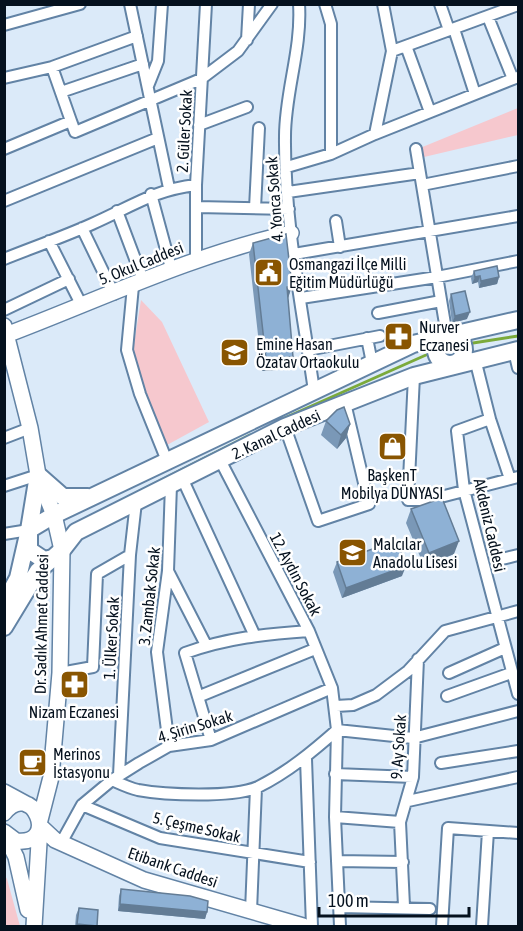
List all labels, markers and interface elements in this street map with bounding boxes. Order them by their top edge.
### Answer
street label: 2. Güler Sokak [173,89,195,173]
street label: 4. Yonca Sokak [262,156,286,242]
street label: 5. Okul Caddesi [96,238,186,288]
place label: Osmangazi İlçe Milli Eğitim Müdürlüğü [289,255,406,292]
public building icon: Osmangazi İlçe Milli Eğitim Müdürlüğü [252,257,284,289]
place label: Nurver Eczanesi [419,318,469,354]
pharmacy icon: Nurver Eczanesi [382,320,414,352]
place label: Emine Hasan Özatav Ortaokulu [256,335,360,371]
school or university icon: Emine Hasan Özatav Ortaokulu [219,337,251,369]
street label: 2. Kanal Caddesi [229,406,323,462]
shop icon: BaşkenT Mobilya DÜNYASI [376,431,408,463]
place label: BaşkenT Mobilya DÜNYASI [341,466,443,503]
street label: Akdeniz Caddesi [471,477,509,573]
street label: 12. Aydın Sokak [266,529,325,619]
place label: Malcılar Anadolu Lisesi [373,535,457,571]
school or university icon: Malcılar Anadolu Lisesi [336,537,368,569]
street label: 3. Zambak Sokak [135,546,163,646]
street label: Dr. Sadık Ahmet Caddesi [31,554,51,694]
street label: 1. Ülker Sokak [100,596,122,680]
pharmacy icon: Nizam Eczanesi [58,668,90,700]
place label: Nizam Eczanesi [29,703,119,721]
street label: 4. Şirin Sokak [156,706,235,747]
street label: 9. Ay Sokak [387,714,410,780]
place label: Merinos İstasyonu [53,745,110,782]
cafe icon: Merinos İstasyonu [16,747,48,779]
street label: 5. Çeşme Sokak [151,808,243,847]
street label: Etibank Caddesi [126,843,220,891]
scale bar [319,880,469,918]
text: 100 m [328,890,369,911]

